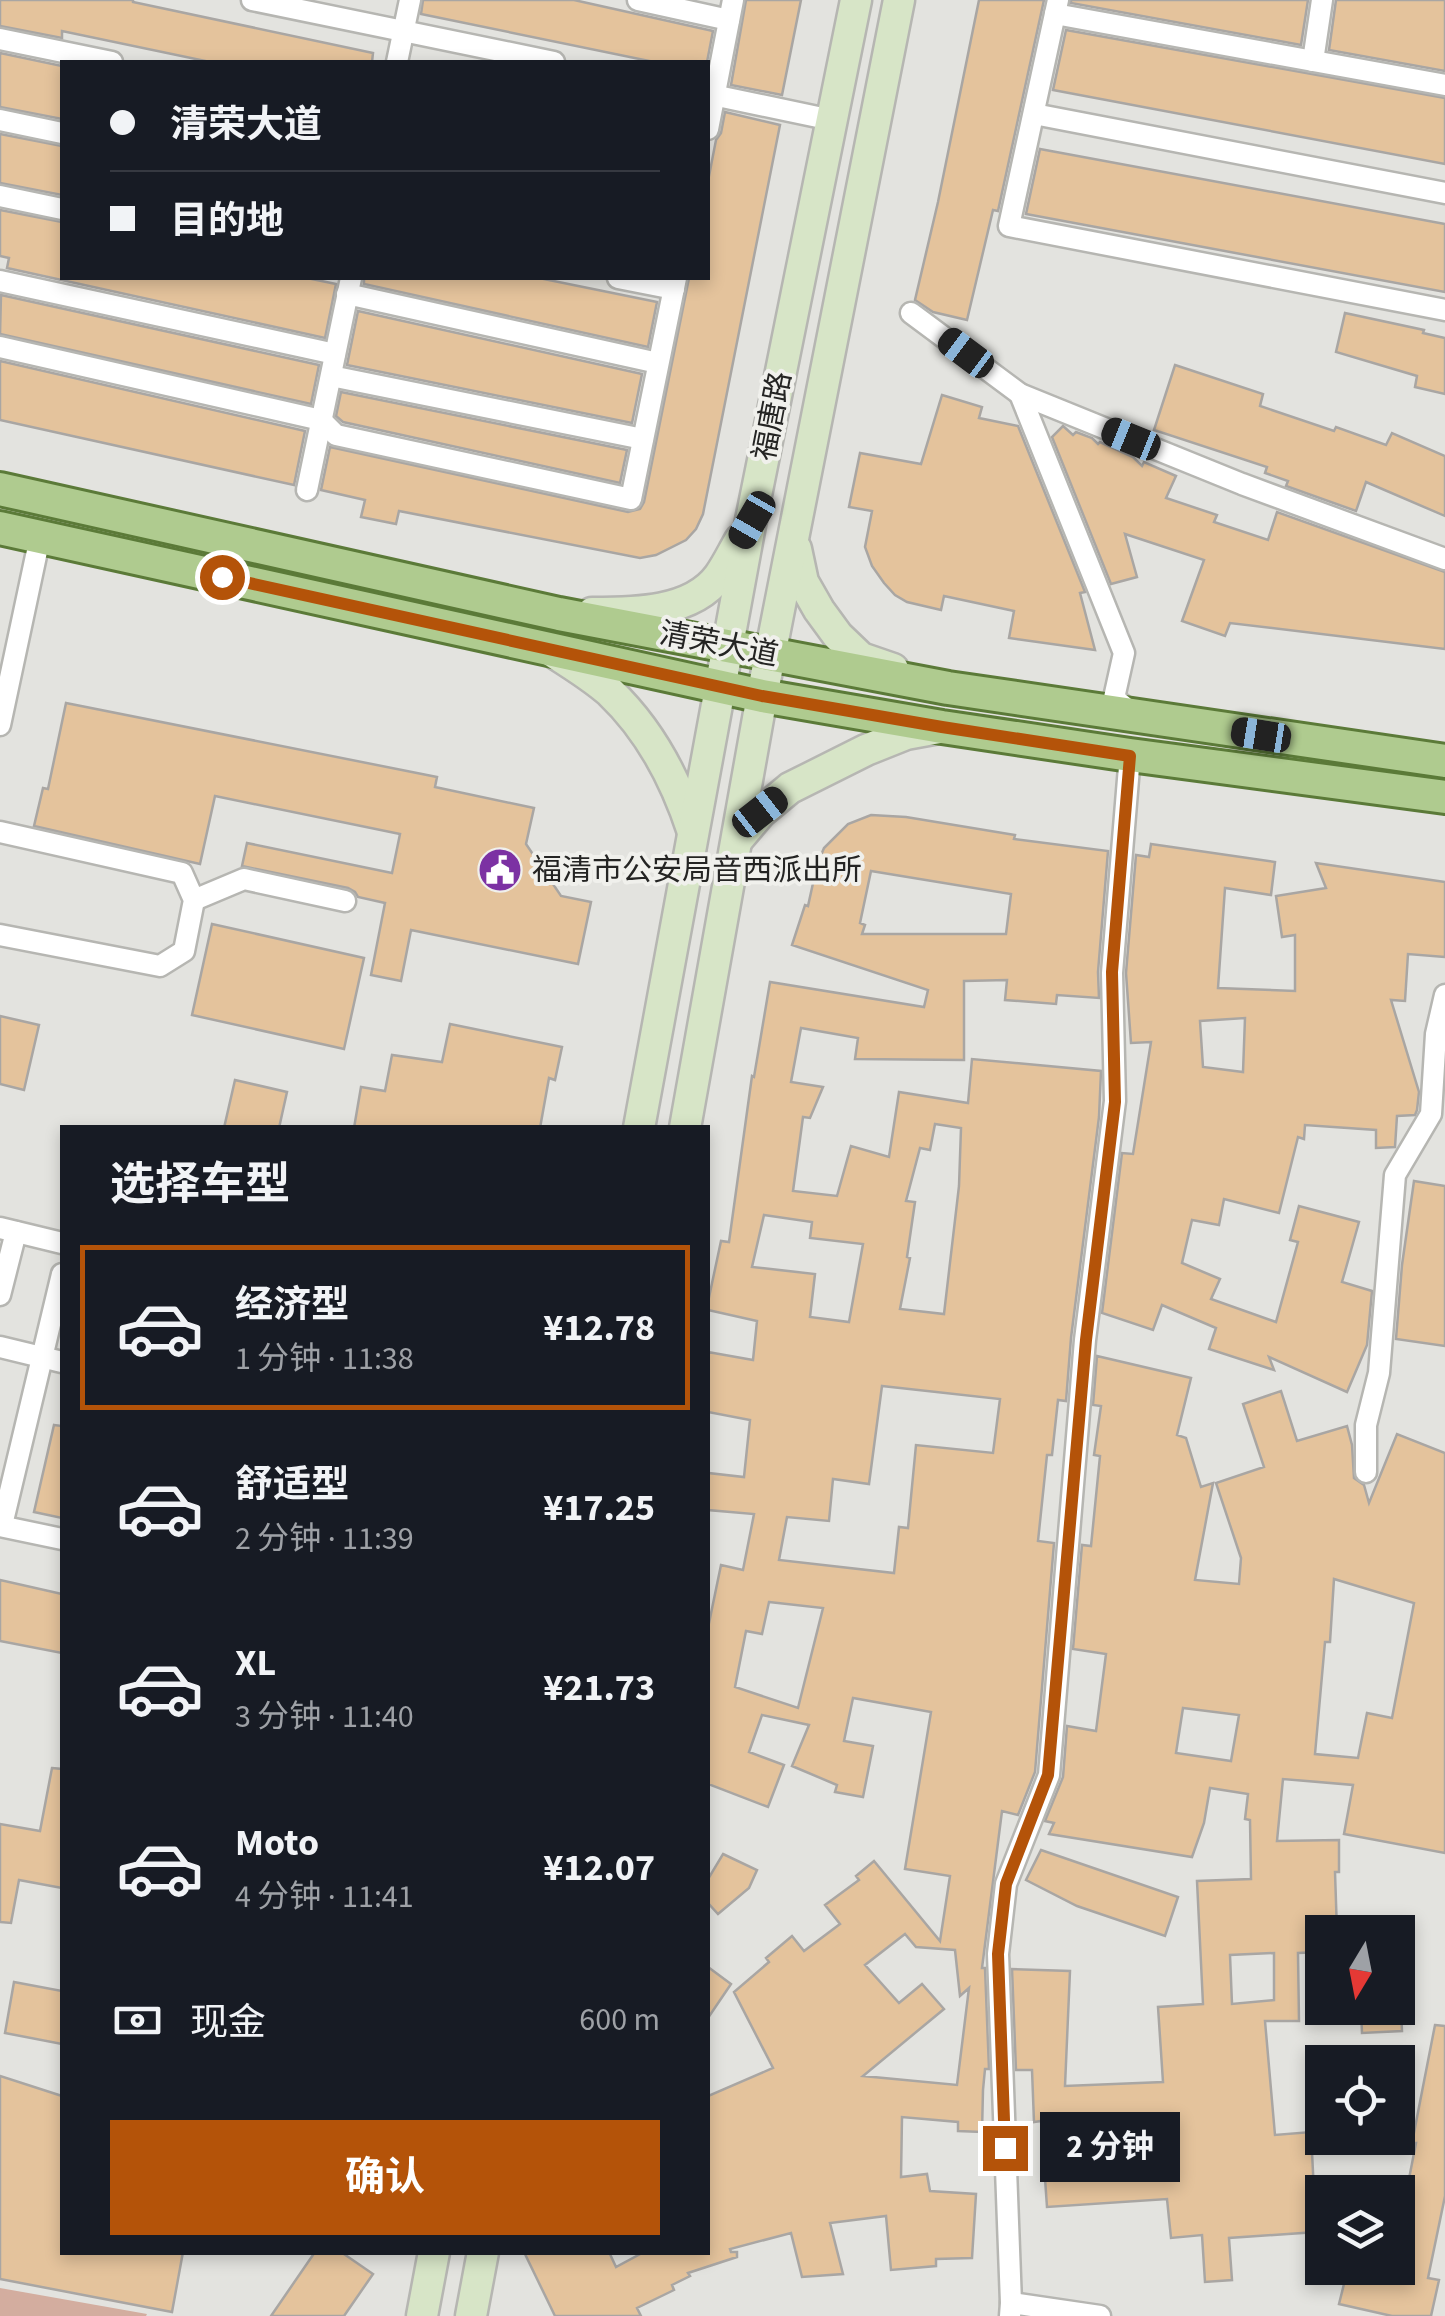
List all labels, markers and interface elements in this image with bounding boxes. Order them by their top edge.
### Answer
text: 清荣大道 [170,98,322,152]
text: 目的地 [170,194,284,248]
car [933,323,999,383]
street label: 福唐路 [743,368,802,464]
car [1098,414,1164,464]
car [724,487,780,553]
route start [200,555,245,600]
street label: 清荣大道 [656,612,782,677]
car [1229,715,1293,755]
car [727,782,793,842]
public building icon: 福清市公安局音西派出所 [477,847,523,893]
place label: 福清市公安局音西派出所 [532,849,862,892]
text: 选择车型 [110,1153,290,1217]
text: 经济型 [235,1278,349,1332]
icon: car [115,1283,205,1373]
text: ¥12.78 [543,1301,655,1355]
text: 1 分钟 · 11:38 [235,1336,414,1382]
text: 舒适型 [235,1458,349,1512]
icon: car [115,1463,205,1553]
text: ¥17.25 [543,1481,655,1535]
text: 2 分钟 · 11:39 [235,1516,414,1562]
text: XL [235,1636,276,1690]
icon: car [115,1643,205,1733]
text: ¥21.73 [543,1661,655,1715]
text: 3 分钟 · 11:40 [235,1694,414,1740]
text: Moto [235,1816,319,1870]
icon: car [115,1823,205,1913]
text: ¥12.07 [543,1841,655,1895]
text: 4 分钟 · 11:41 [235,1874,414,1920]
north arrow [1305,1915,1415,2025]
map controls [1305,1915,1415,2285]
icon: cash [110,1993,165,2048]
text: 现金 [190,1996,266,2050]
text: 600 m [579,1997,660,2043]
button: locate [1305,2045,1415,2155]
callout: 2 分钟 [1040,2113,1180,2183]
button: 确认 [110,2120,660,2235]
text: 2 分钟 [1066,2124,1154,2170]
route end [983,2126,1028,2171]
button: layers [1305,2175,1415,2285]

